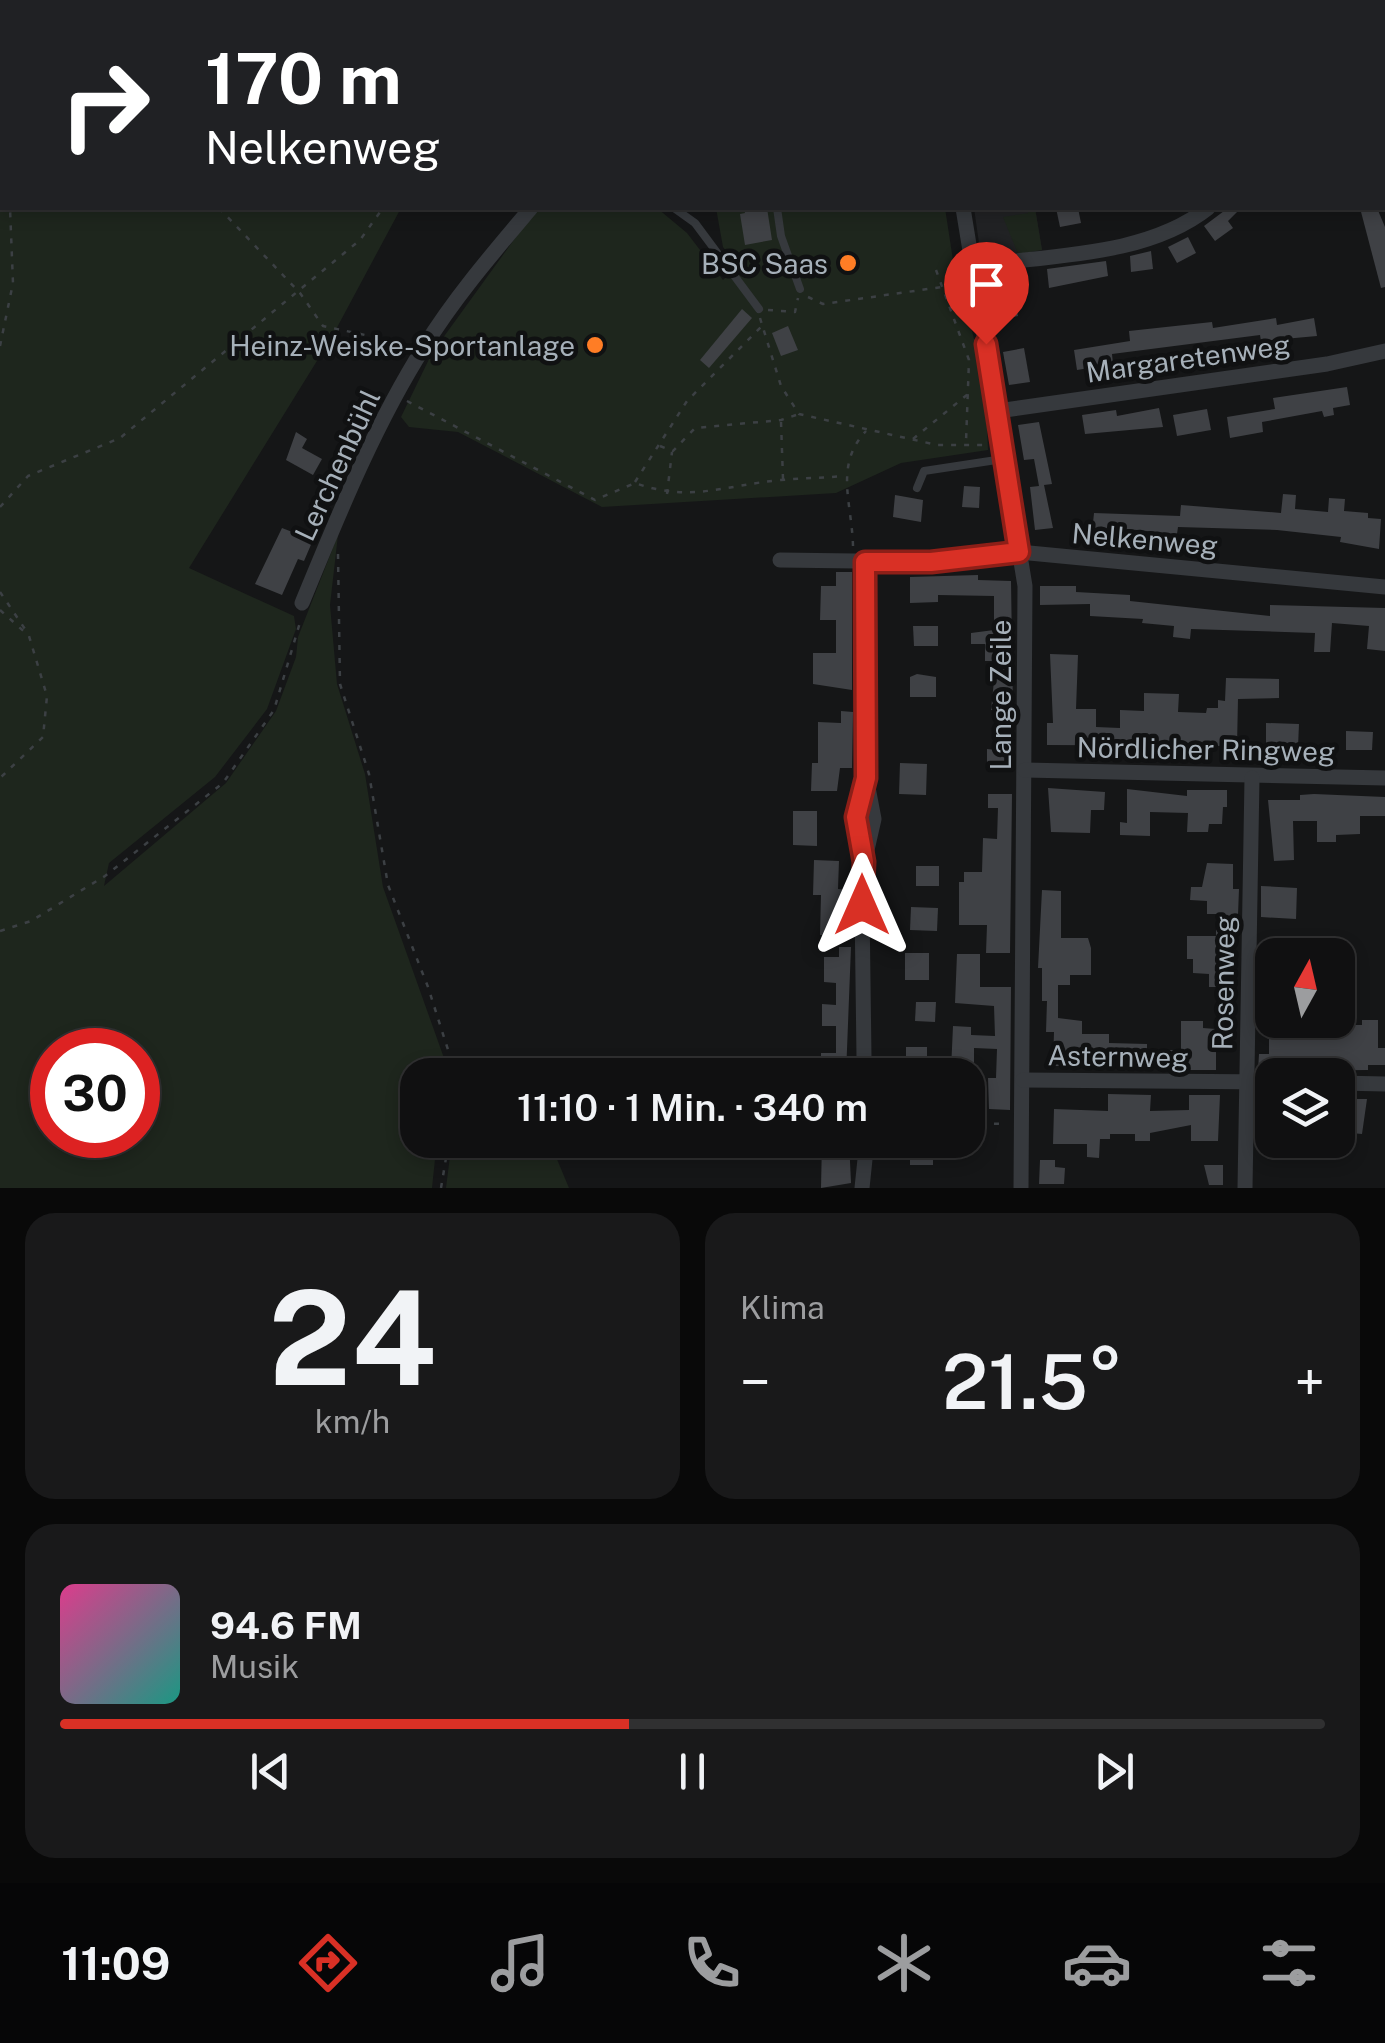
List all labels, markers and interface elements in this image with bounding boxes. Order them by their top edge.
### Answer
text: 170 m [205,37,402,120]
icon: right [40,40,170,170]
text: Nelkenweg [205,121,440,174]
pin [944,242,1029,345]
place label: BSC Saas [701,247,828,280]
marker: BSC Saas [837,252,859,274]
icon: arrive [959,257,1014,312]
street label: Margaretenweg [1084,327,1292,389]
place label: Heinz-Weiske-Sportanlage [229,329,575,362]
marker: Heinz-Weiske-Sportanlage [584,334,606,356]
street label: Lerchenbühl [288,384,386,546]
street label: Nelkenweg [1071,516,1219,562]
street label: Lange Zeile [984,620,1017,770]
street label: Nördlicher Ringweg [1076,730,1336,768]
position arrow [810,853,914,957]
street label: Rosenweg [1205,915,1241,1051]
north arrow [1255,938,1355,1038]
map controls [1255,938,1355,1158]
speed limit sign: 30 [30,1028,160,1158]
street label: Asternweg [1047,1038,1189,1074]
button: layers [1255,1058,1355,1158]
text: 11:10 · 1 Min. · 340 m [517,1085,868,1130]
text: 24 [269,1262,436,1414]
text: Klima [740,1289,825,1326]
text: 21.5° [942,1338,1123,1426]
text: − [740,1350,771,1414]
text: + [1294,1350,1325,1414]
text: km/h [315,1403,390,1440]
text: 94.6 FM [210,1603,362,1648]
text: Musik [210,1648,299,1685]
icon: previous [243,1744,298,1799]
icon: pause [665,1744,720,1799]
icon: next [1087,1744,1142,1799]
icon: directions [293,1928,363,1998]
icon: music [485,1928,555,1998]
icon: phone [677,1928,747,1998]
icon: climate [869,1928,939,1998]
icon: car [1062,1928,1132,1998]
icon: filters [1254,1928,1324,1998]
text: 11:09 [61,1937,170,1990]

